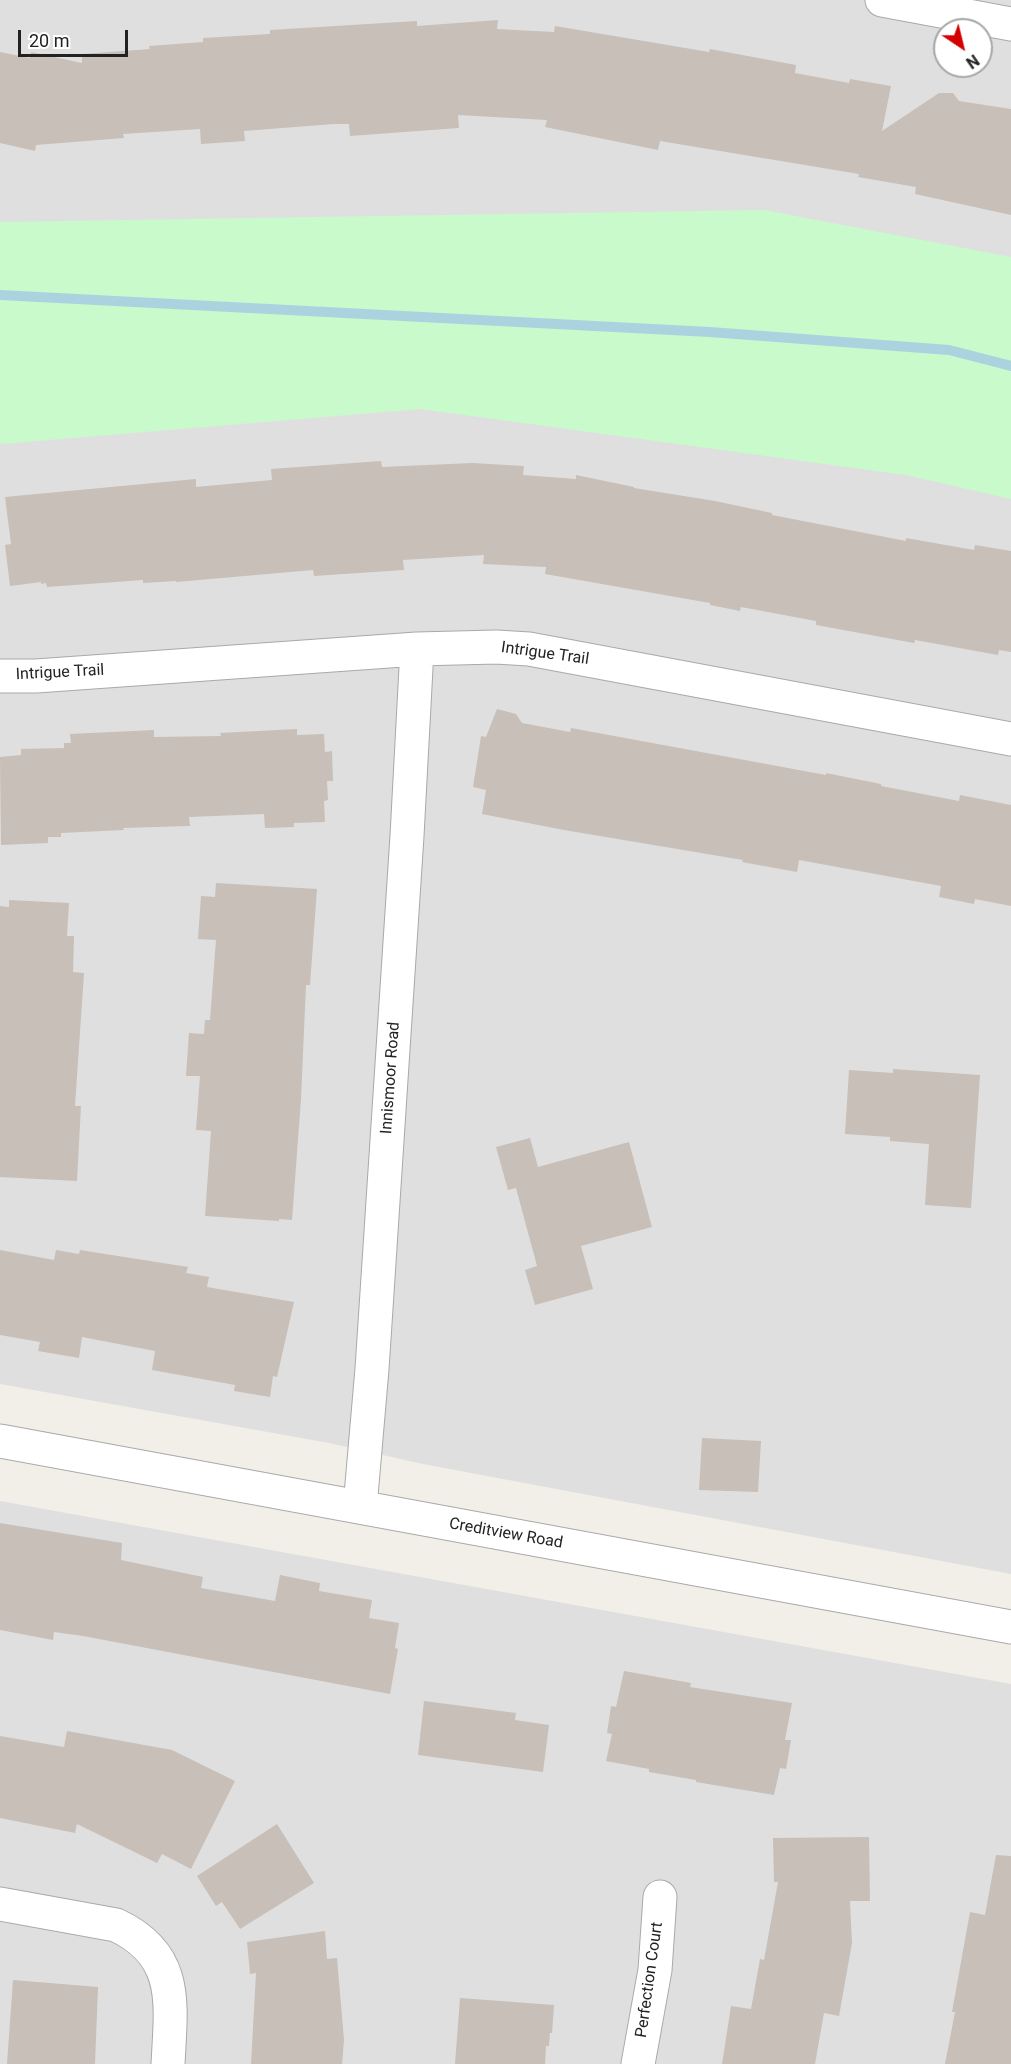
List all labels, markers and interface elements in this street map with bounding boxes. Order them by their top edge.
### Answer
scale bar [21,18,130,56]
north arrow [933,18,993,78]
text: 20 m [29,30,69,51]
text: N [962,50,983,73]
street label: Intrigue Trail [500,638,590,670]
street label: Intrigue Trail [15,661,105,685]
street label: Innismoor Road [377,1021,405,1135]
street label: Creditview Road [448,1515,564,1553]
street label: Perfection Court [632,1921,668,2039]

